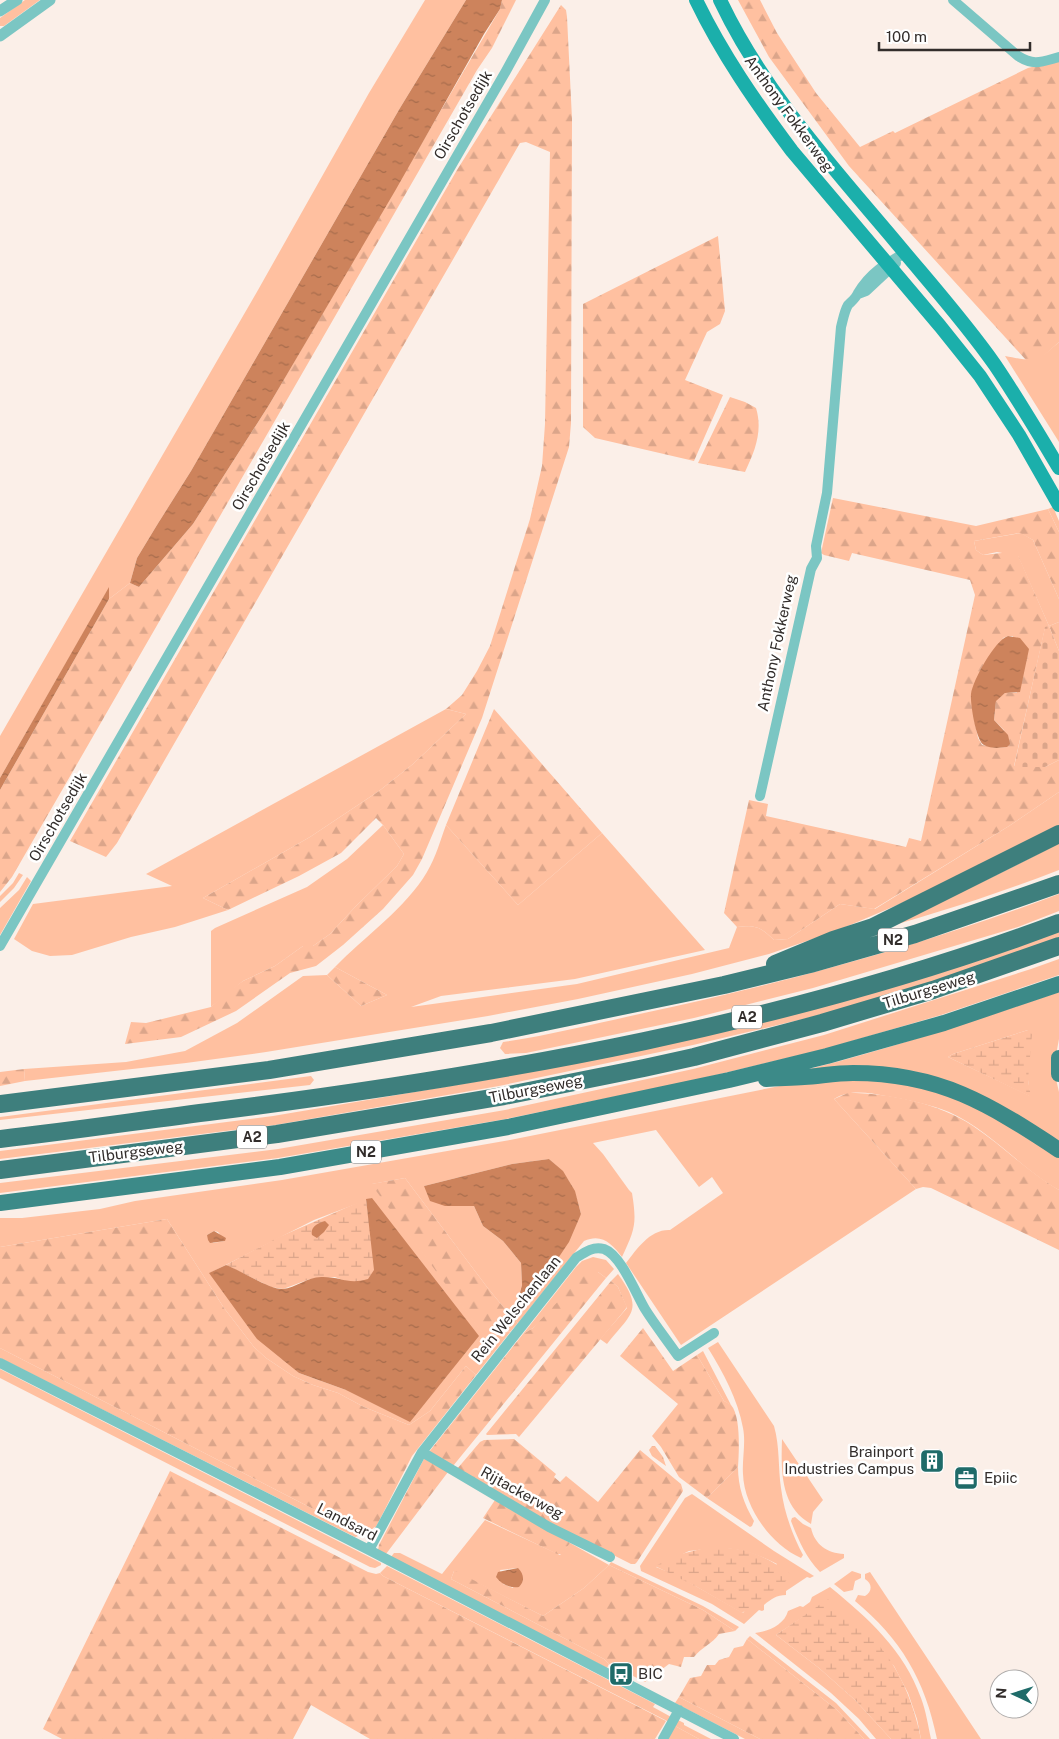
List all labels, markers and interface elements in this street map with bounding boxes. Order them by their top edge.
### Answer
scale bar [879,20,1030,52]
text: 100 m [886,28,927,45]
street label: Anthony Fokkerweg [742,52,837,175]
street label: Oirschotsedijk [430,67,495,162]
street label: Oirschotsedijk [228,418,293,513]
street label: Anthony Fokkerweg [754,573,799,713]
street label: Oirschotsedijk [25,769,90,864]
road number: N2 [878,928,908,952]
street label: Tilburgseweg [881,968,977,1012]
road number: A2 [732,1006,762,1028]
street label: Tilburgseweg [488,1071,584,1106]
road number: A2 [237,1126,267,1148]
street label: Tilburgseweg [88,1137,184,1166]
road number: N2 [351,1140,381,1164]
street label: Rein Welschenlaan [468,1252,564,1365]
place label: Brainport Industries Campus [784,1443,914,1477]
building icon: Brainport Industries Campus [919,1448,945,1474]
street label: Rijtackerweg [478,1463,567,1522]
office icon: Epiic [953,1465,979,1491]
place label: Epiic [984,1469,1018,1486]
street label: Landsard [314,1499,380,1544]
bus stop icon: BIC [608,1661,634,1687]
place label: BIC [638,1665,663,1682]
north arrow [989,1669,1039,1719]
text: N [993,1687,1009,1699]

